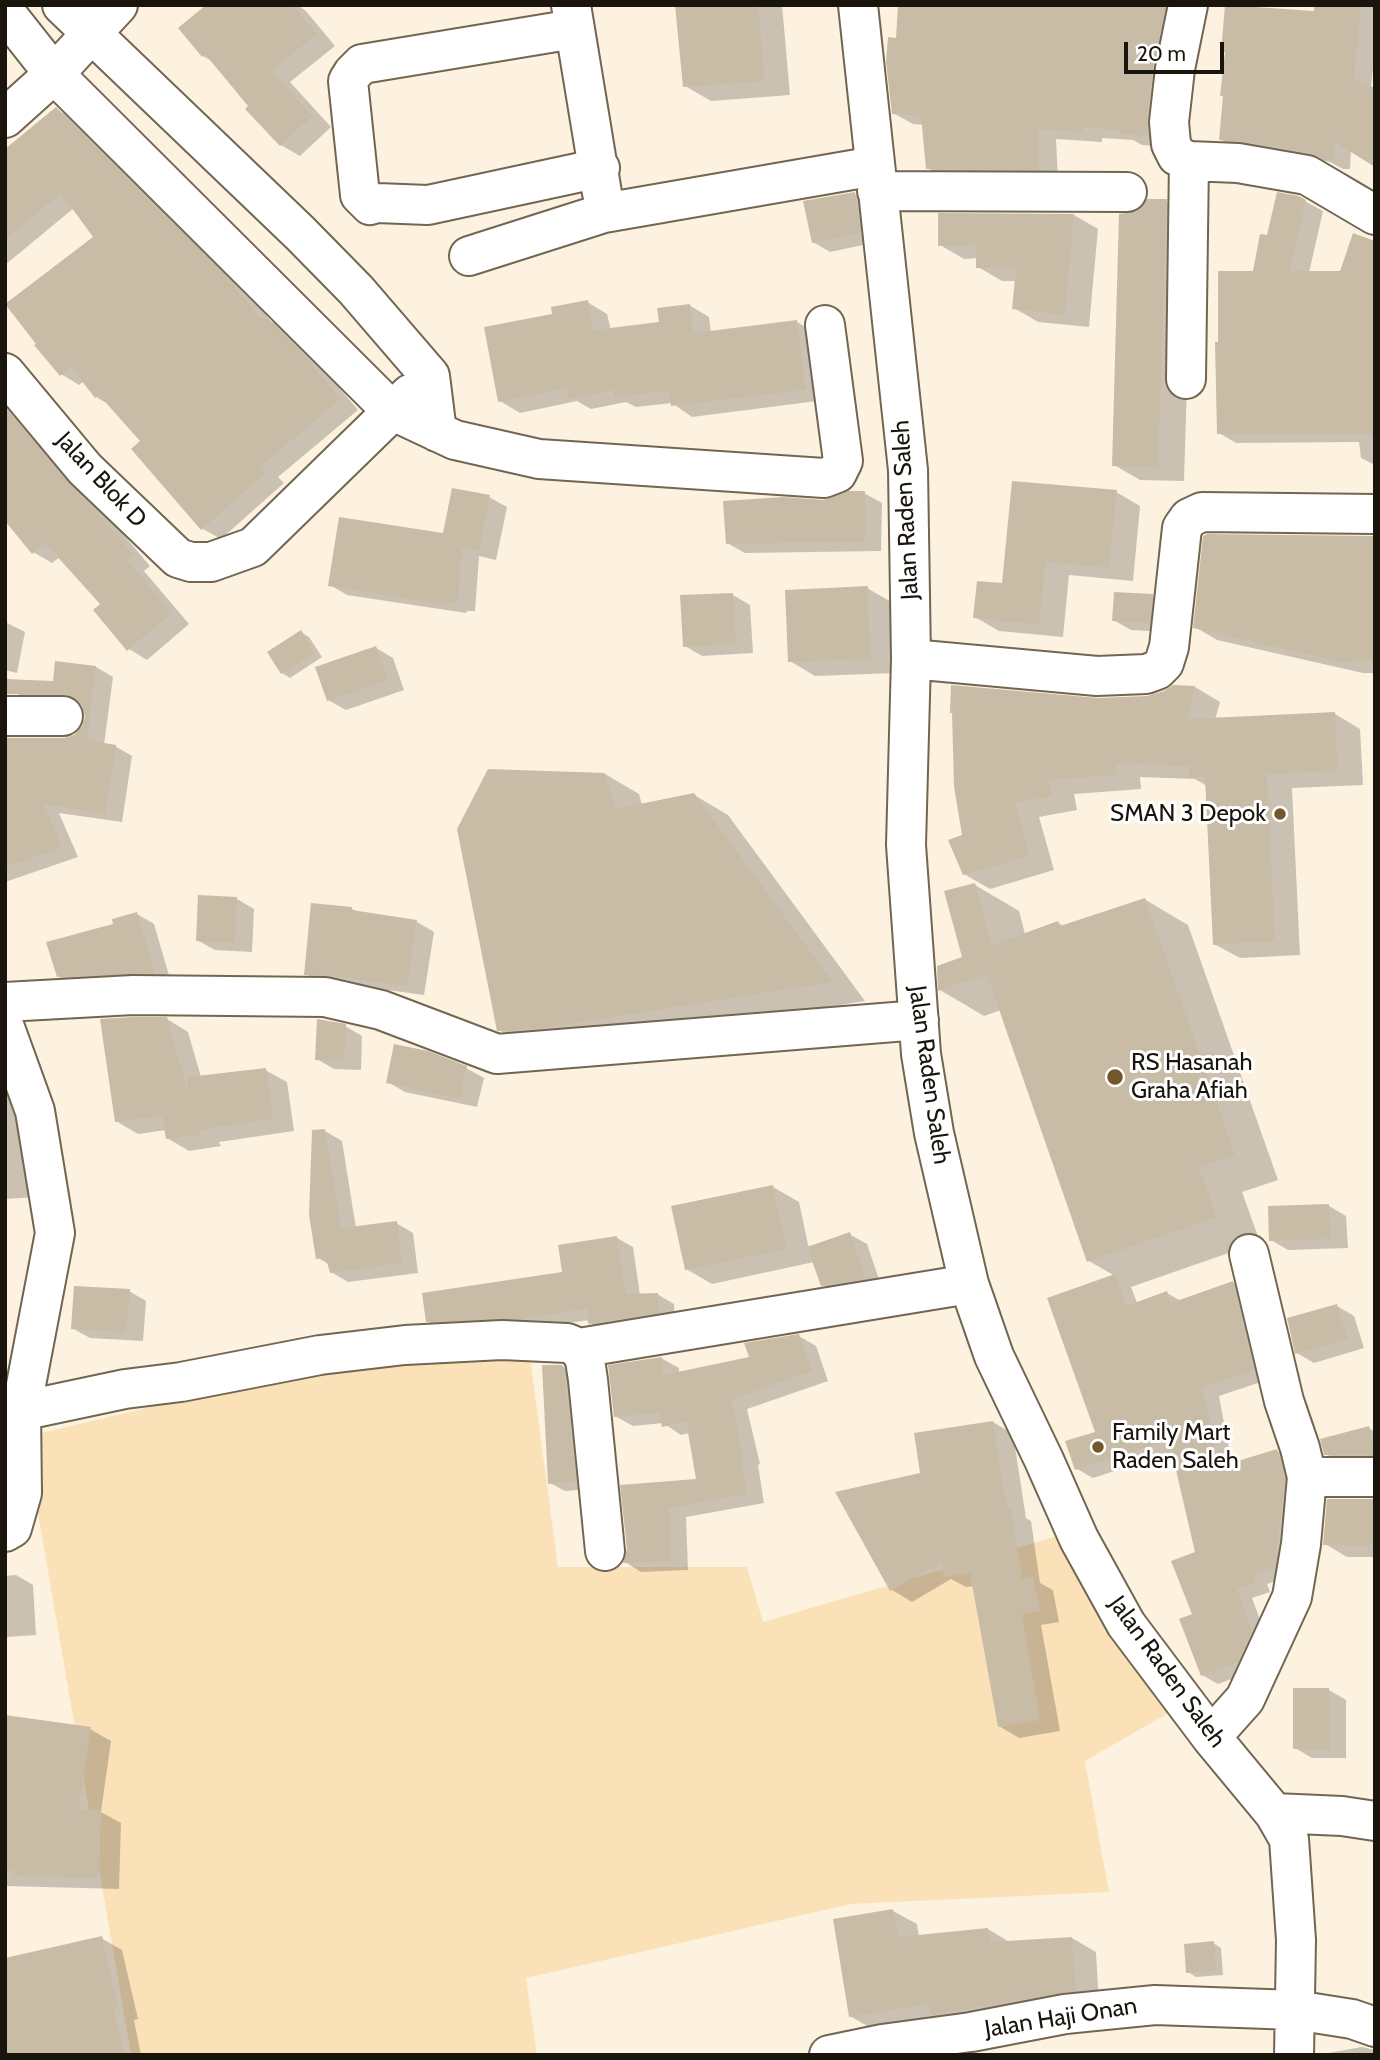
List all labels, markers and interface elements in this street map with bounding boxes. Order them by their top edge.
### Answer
scale bar [1128,28,1228,72]
text: 20 m [1137,41,1186,66]
street label: Jalan Raden Saleh [887,419,925,601]
street label: Jalan Blok D [50,426,152,534]
place label: SMAN 3 Depok [1110,800,1266,828]
marker: SMAN 3 Depok [1272,806,1288,822]
street label: Jalan Raden Saleh [902,984,956,1166]
place label: RS Hasanah Graha Afiah [1131,1049,1253,1105]
marker: RS Hasanah Graha Afiah [1105,1067,1125,1087]
place label: Family Mart Raden Saleh [1112,1419,1239,1475]
marker: Family Mart Raden Saleh [1090,1439,1106,1455]
street label: Jalan Raden Saleh [1102,1591,1232,1753]
street label: Jalan Haji Onan [983,1992,1139,2044]

